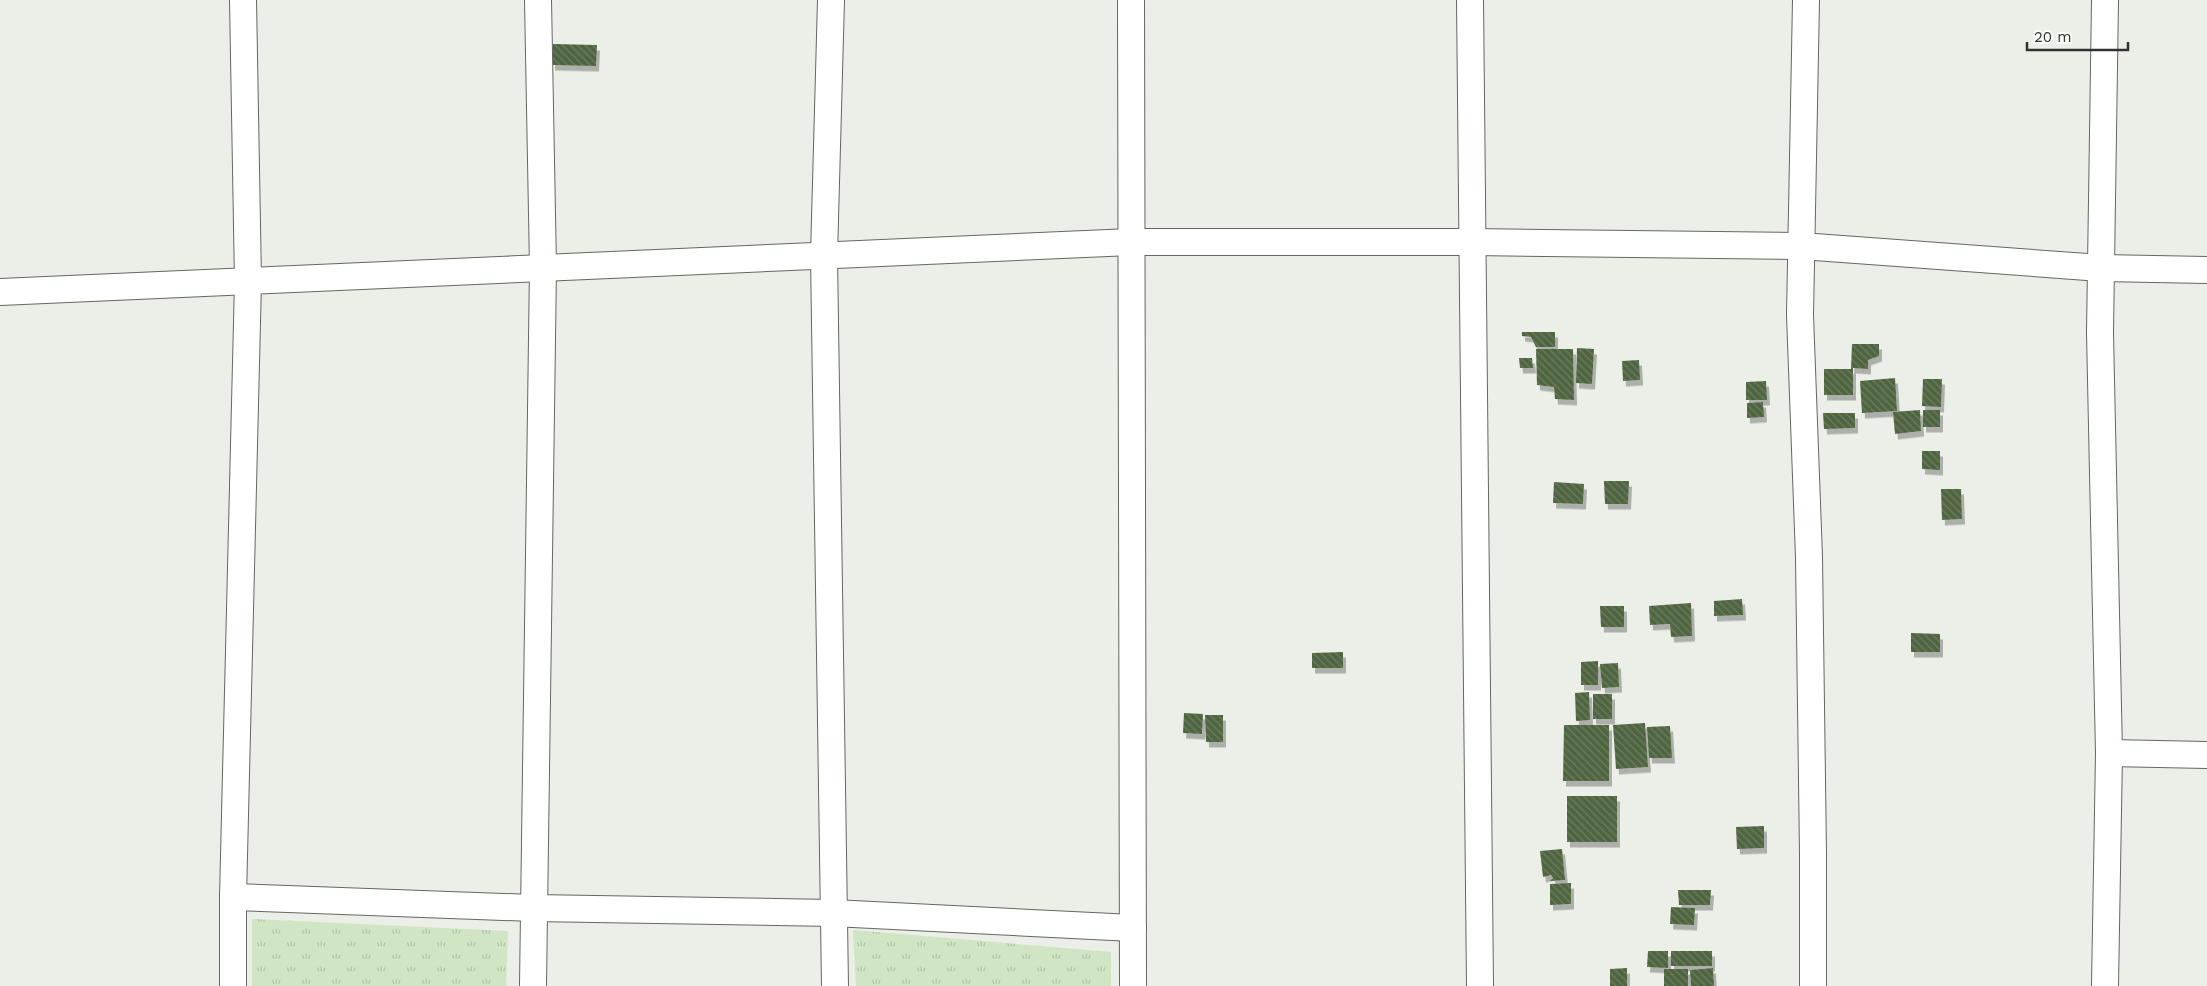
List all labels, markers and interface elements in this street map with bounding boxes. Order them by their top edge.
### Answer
scale bar [2027,20,2128,52]
text: 20 m [2034,28,2072,46]

